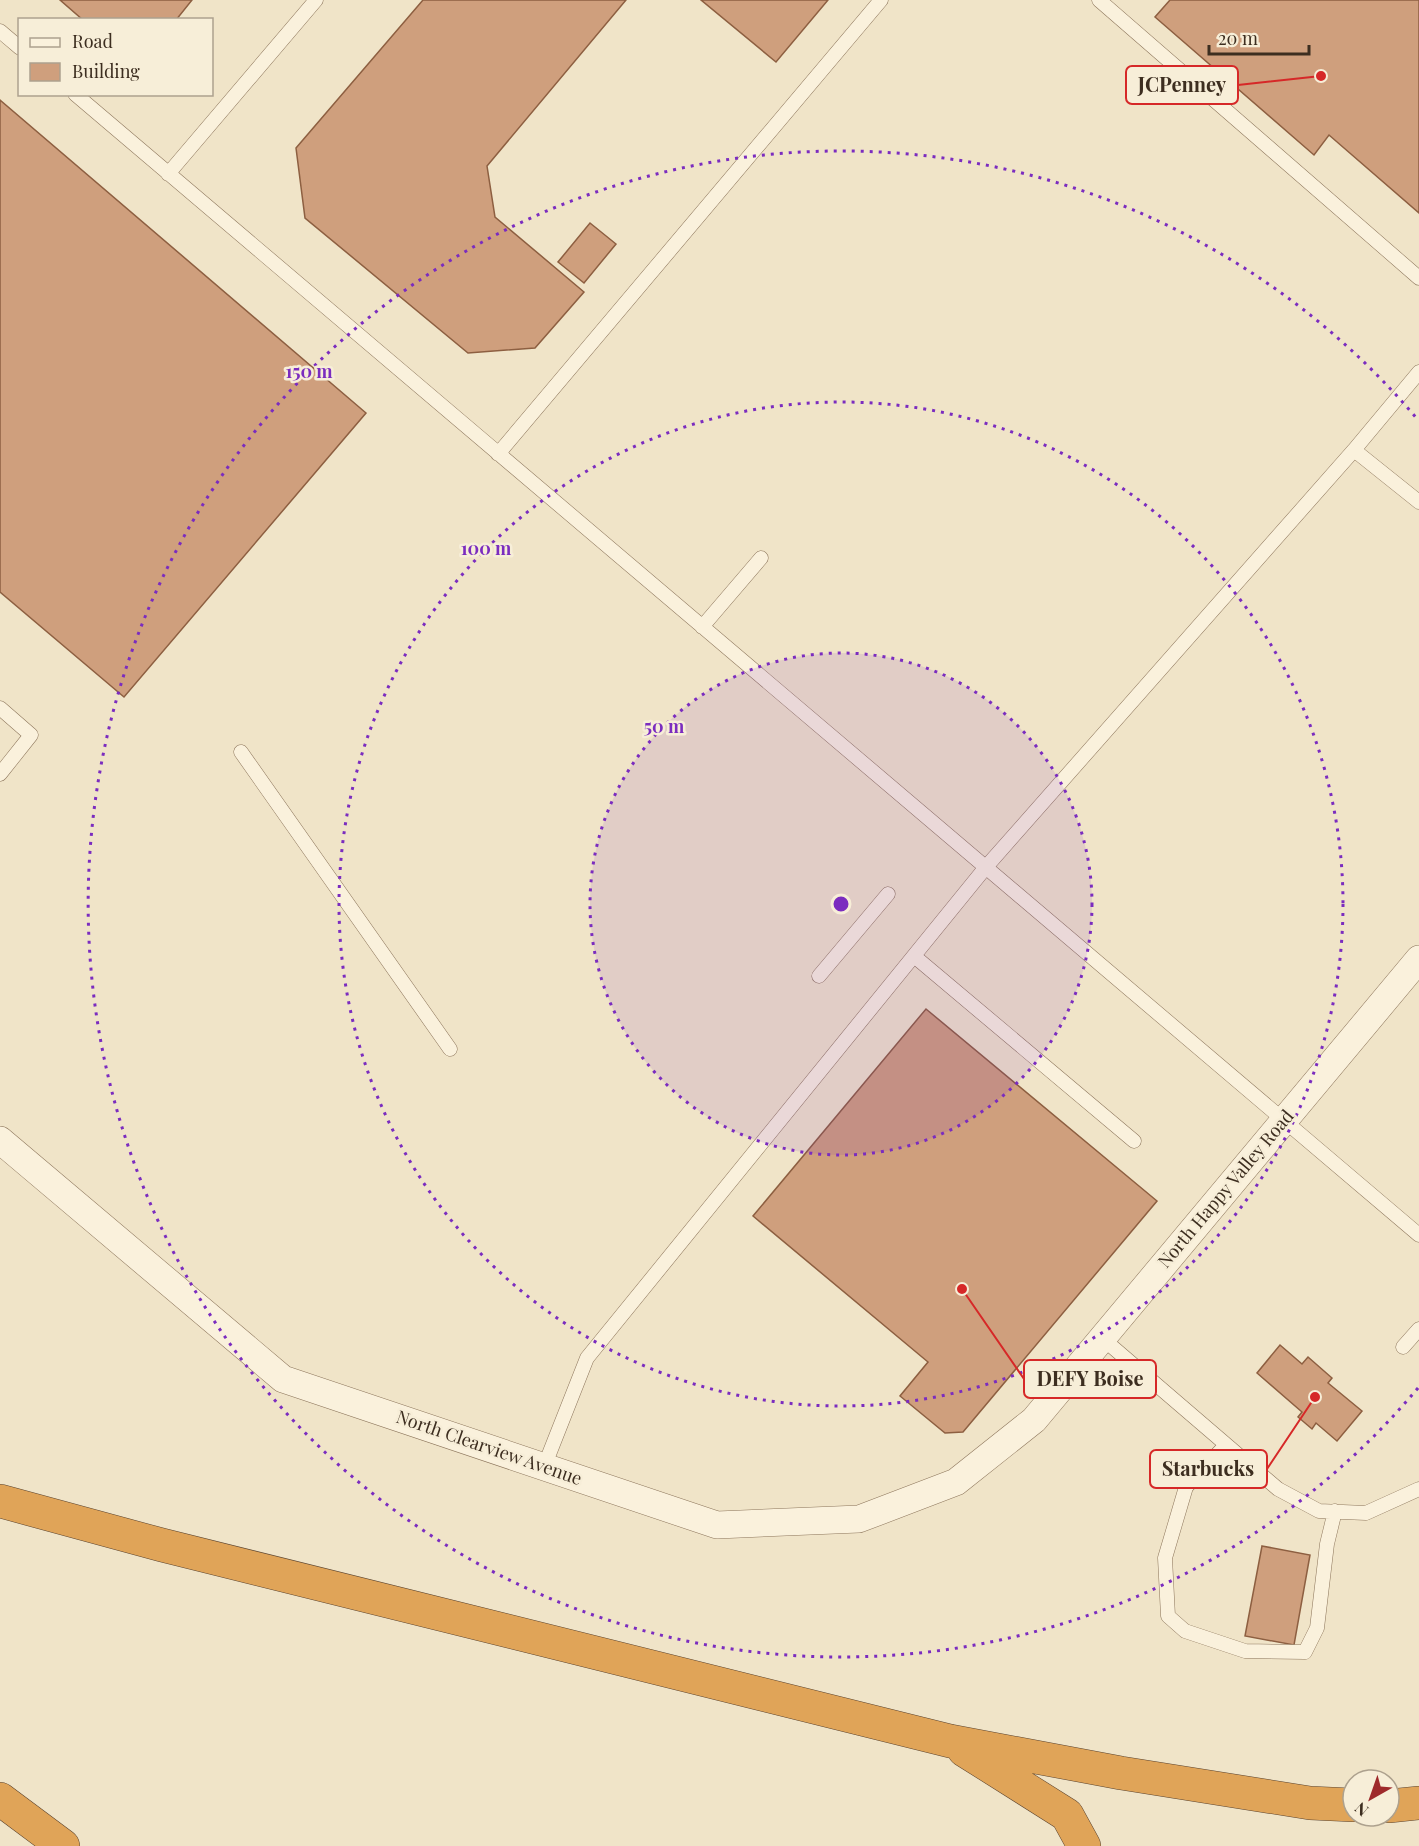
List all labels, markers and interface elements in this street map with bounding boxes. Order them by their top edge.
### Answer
legend [18,18,213,96]
scale bar [1209,18,1310,56]
text: 20 m [1218,26,1258,50]
text: Road [72,29,113,53]
text: Building [72,59,140,83]
callout: JCPenney [1126,66,1238,104]
text: JCPenney [1137,70,1227,97]
text: 150 m [285,359,333,383]
text: 100 m [461,536,512,560]
text: 50 m [644,714,685,738]
centre of rings [831,894,851,914]
street label: North Happy Valley Road [1152,1104,1299,1273]
callout: DEFY Boise [1024,1360,1156,1398]
text: DEFY Boise [1036,1364,1144,1391]
street label: North Clearview Avenue [393,1404,585,1490]
callout: Starbucks [1150,1450,1267,1488]
text: Starbucks [1162,1454,1254,1481]
north arrow [1341,1768,1401,1828]
text: N [1350,1798,1372,1822]

